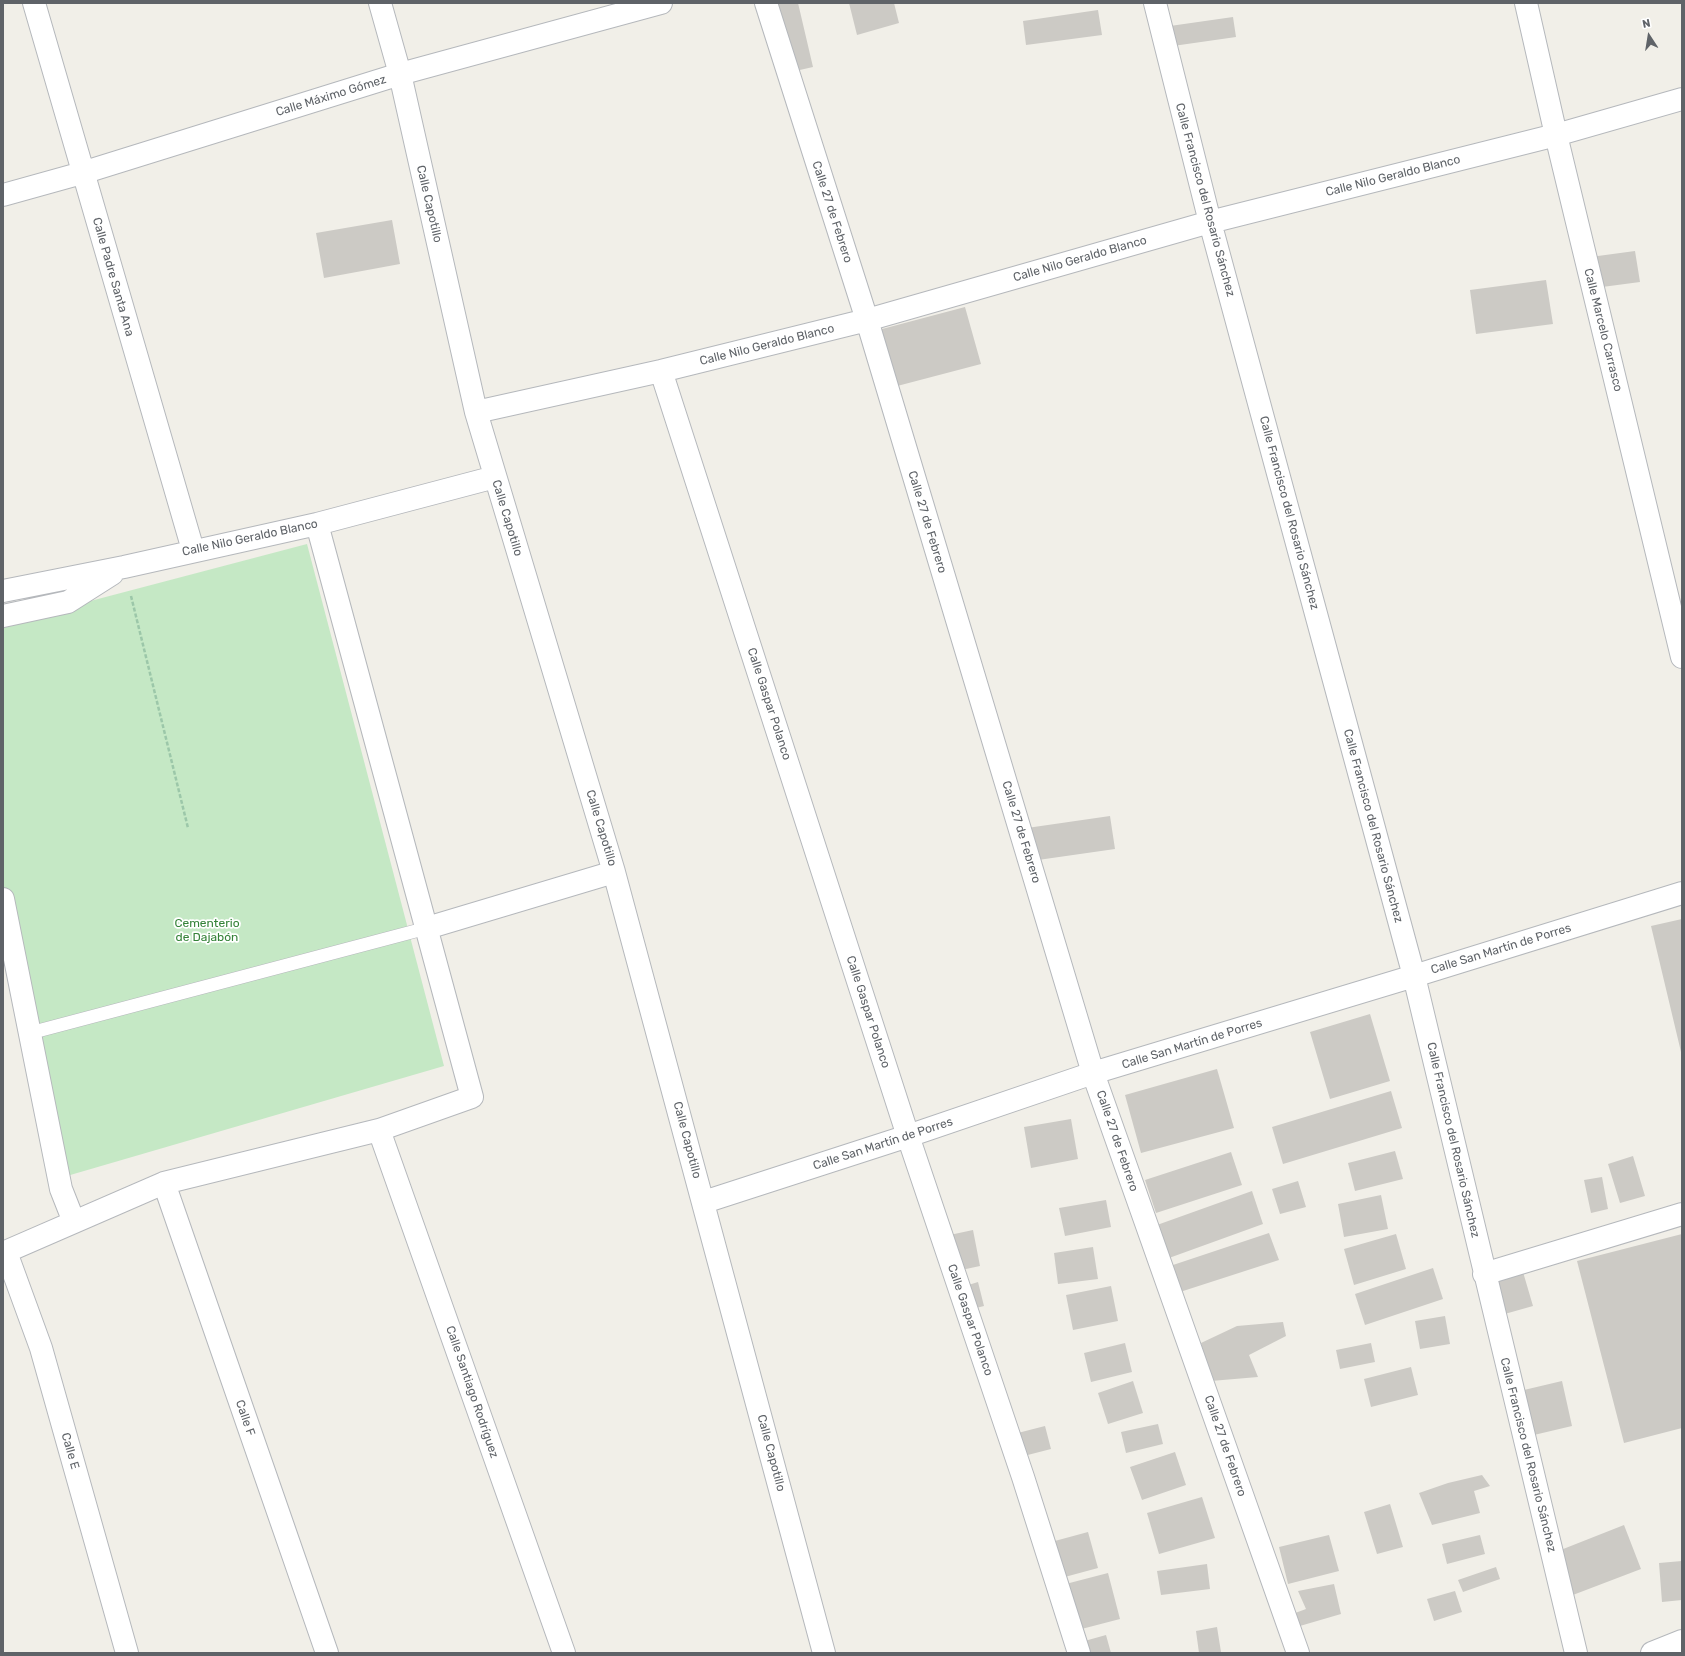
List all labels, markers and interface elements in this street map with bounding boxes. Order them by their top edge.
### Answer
north arrow [1629,16,1669,56]
text: N [1641,17,1652,31]
street label: Calle Máximo Gómez [274,72,388,120]
street label: Calle Francisco del Rosario Sánchez [1172,102,1238,298]
street label: Calle Nilo Geraldo Blanco [1324,152,1462,200]
street label: Calle 27 de Febrero [809,159,855,265]
street label: Calle Capotillo [413,164,445,244]
street label: Calle Padre Santa Ana [89,216,137,338]
street label: Calle Nilo Geraldo Blanco [1012,233,1148,285]
street label: Calle Marcelo Carrasco [1581,267,1625,393]
street label: Calle Nilo Geraldo Blanco [698,321,836,369]
street label: Calle Francisco del Rosario Sánchez [1256,415,1322,611]
street label: Calle 27 de Febrero [905,469,949,575]
street label: Calle Capotillo [489,478,525,558]
street label: Calle Nilo Geraldo Blanco [181,517,319,559]
street label: Calle Gaspar Polanco [744,646,794,762]
street label: Calle Francisco del Rosario Sánchez [1340,728,1406,924]
street label: Calle 27 de Febrero [999,779,1043,885]
street label: Calle Capotillo [583,788,619,868]
park label: Cementerio de Dajabón [174,917,240,945]
street label: Calle San Martín de Porres [1429,921,1573,977]
street label: Calle Gaspar Polanco [843,954,893,1070]
street label: Calle San Martín de Porres [1120,1016,1264,1072]
street label: Calle Francisco del Rosario Sánchez [1423,1041,1483,1239]
street label: Calle 27 de Febrero [1093,1088,1141,1194]
street label: Calle Capotillo [670,1100,704,1180]
street label: Calle San Martín de Porres [811,1115,955,1173]
street label: Calle Gaspar Polanco [944,1262,996,1378]
street label: Calle Santiago Rodríguez [443,1324,501,1460]
street label: Calle Francisco del Rosario Sánchez [1497,1356,1559,1554]
street label: Calle 27 de Febrero [1201,1393,1249,1499]
street label: Calle F [232,1398,258,1438]
street label: Calle Capotillo [754,1413,788,1493]
street label: Calle E [58,1431,82,1471]

